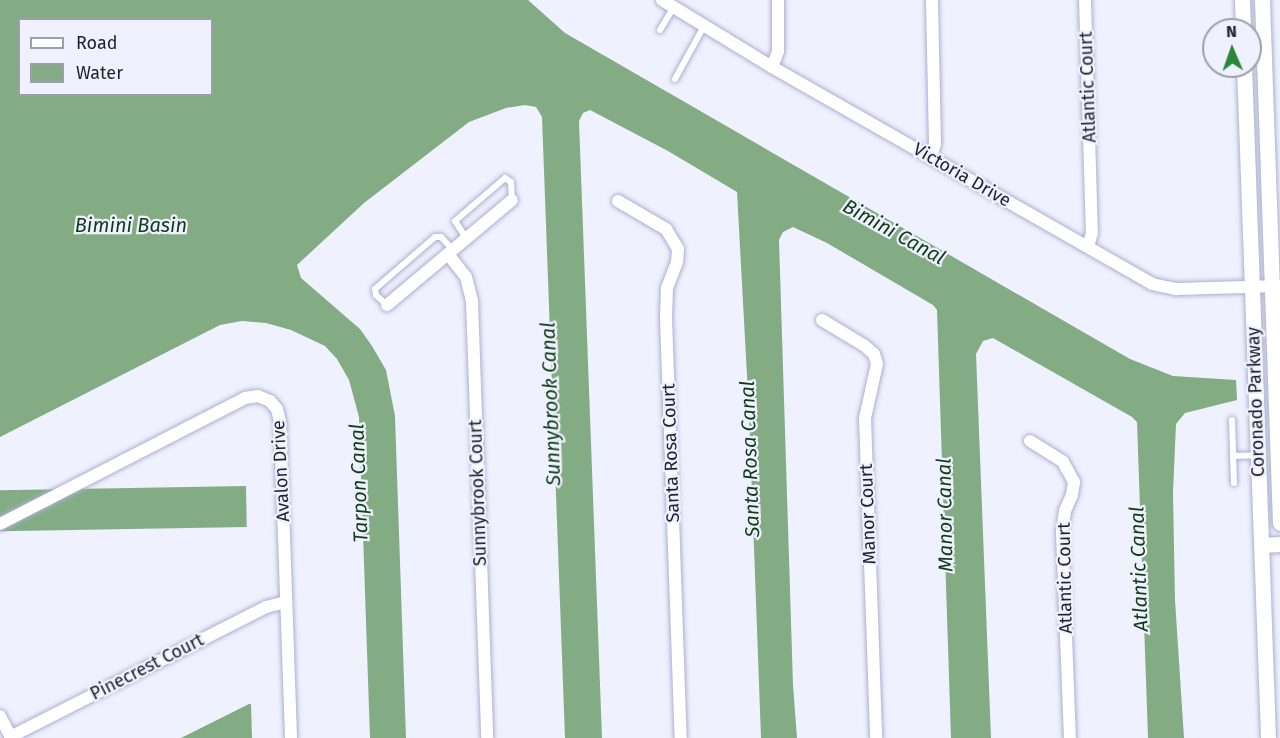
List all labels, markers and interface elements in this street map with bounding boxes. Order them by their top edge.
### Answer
legend [18,18,213,96]
north arrow [1202,18,1262,78]
text: N [1226,22,1237,41]
street label: Atlantic Court [1075,31,1101,143]
text: Road [76,32,118,54]
text: Water [76,62,123,84]
street label: Victoria Drive [909,138,1015,212]
water label: Bimini Canal [839,194,949,270]
water label: Bimini Basin [75,213,187,237]
water label: Sunnybrook Canal [536,322,566,486]
street label: Coronado Parkway [1243,327,1269,477]
water label: Santa Rosa Canal [735,380,765,538]
street label: Santa Rosa Court [658,383,684,523]
street label: Sunnybrook Court [465,419,491,567]
street label: Avalon Drive [268,420,294,522]
water label: Tarpon Canal [345,423,373,543]
water label: Manor Canal [932,458,958,572]
street label: Manor Court [855,463,881,565]
water label: Atlantic Canal [1125,506,1153,632]
street label: Atlantic Court [1053,522,1077,634]
street label: Pinecrest Court [87,629,207,705]

